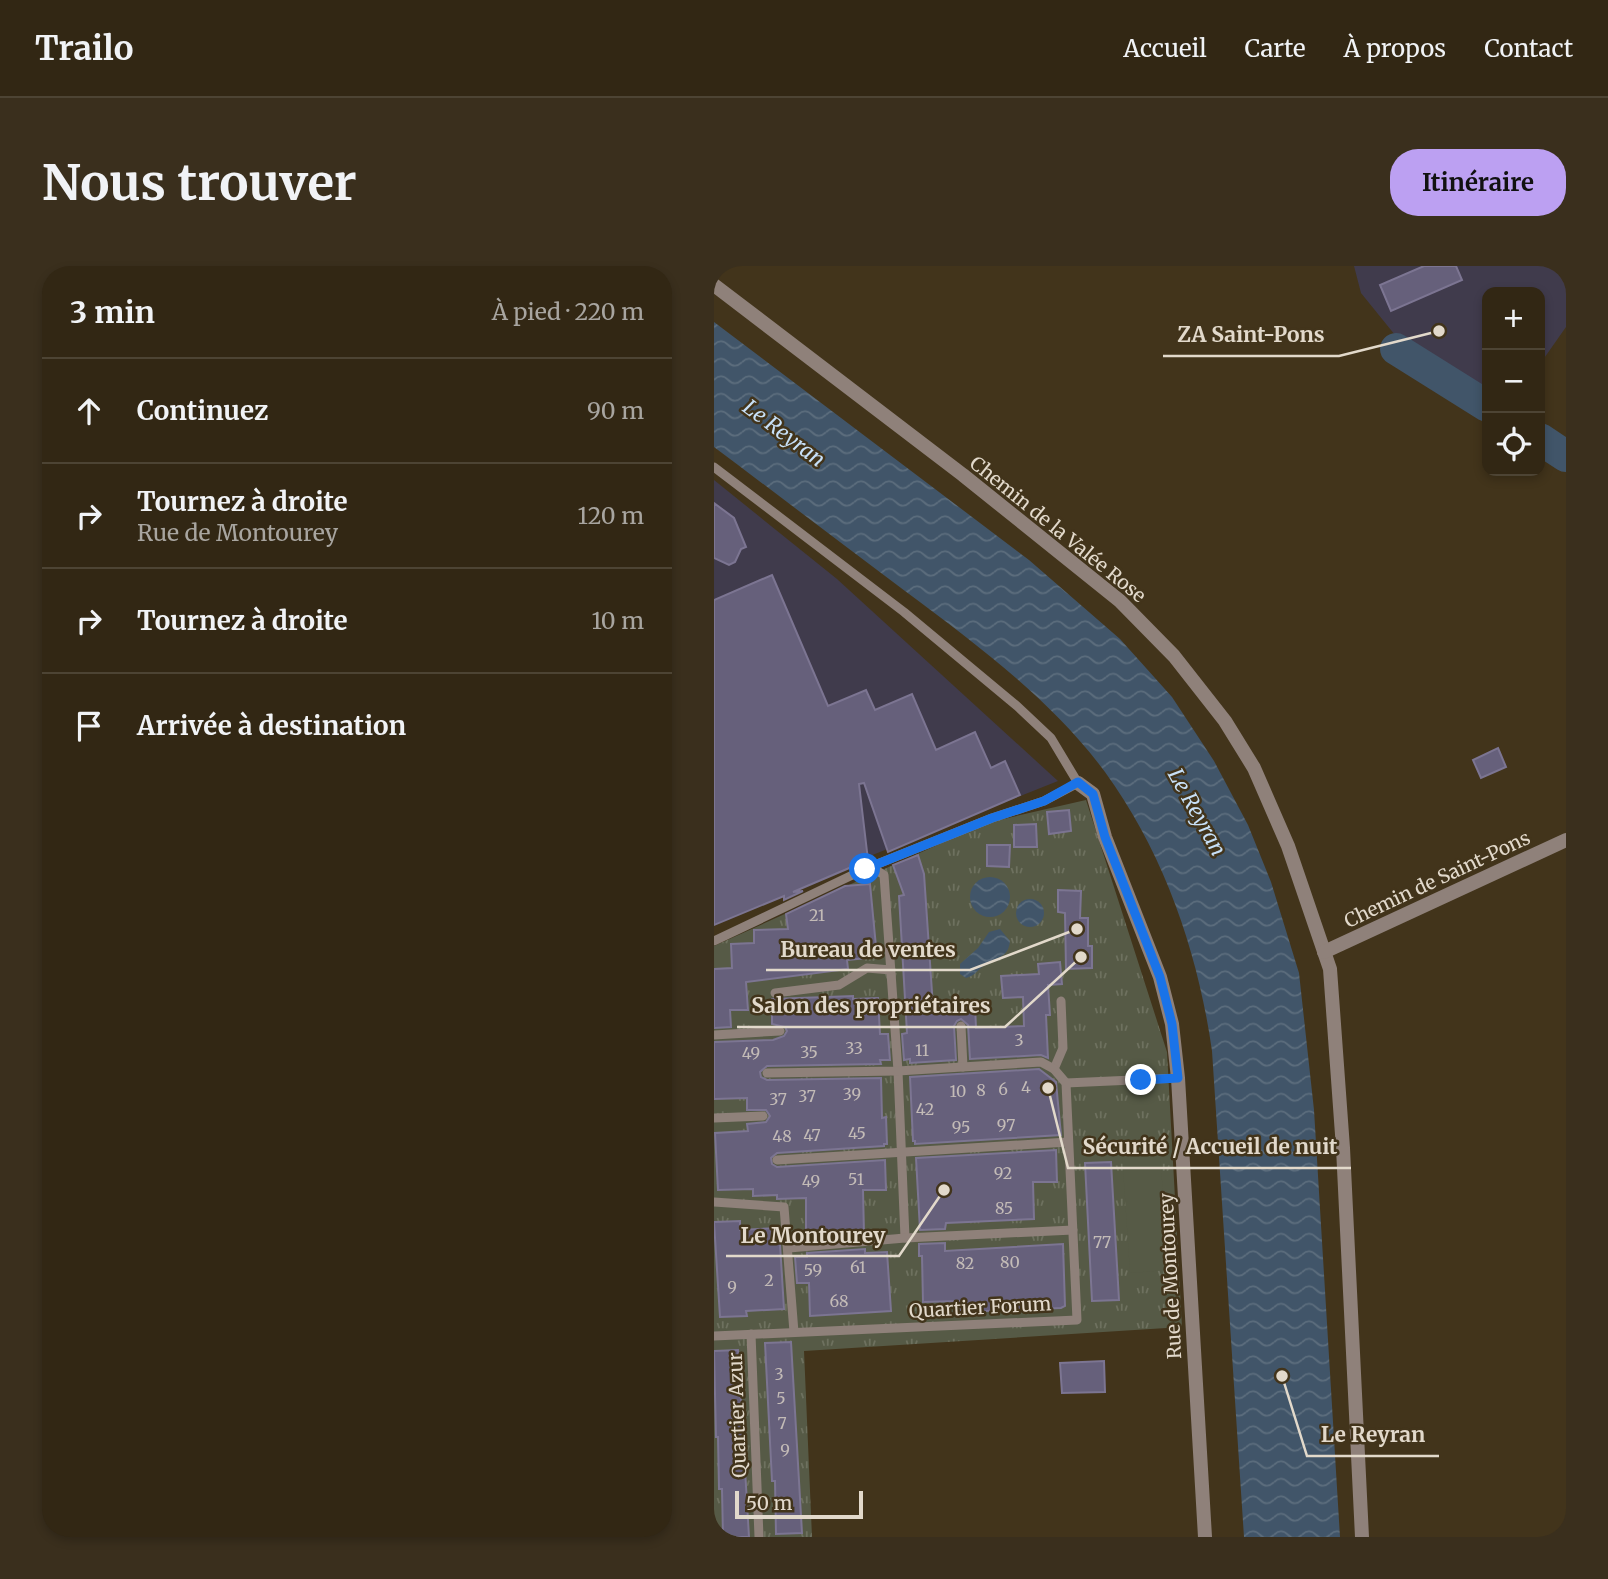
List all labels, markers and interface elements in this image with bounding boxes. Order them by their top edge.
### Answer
text: Trailo [35,28,133,69]
text: Accueil [1123,33,1207,64]
text: Carte [1245,33,1306,64]
text: À propos [1344,33,1446,64]
text: Contact [1484,33,1573,64]
button: Itinéraire [1390,149,1566,216]
text: Nous trouver [42,152,357,213]
map controls [1482,287,1545,476]
button: + [1482,287,1545,350]
text: 3 min [70,293,155,331]
text: À pied · 220 m [492,297,644,326]
callout: ZA Saint-Pons [1163,314,1339,356]
text: ZA Saint-Pons [1177,321,1325,348]
button: − [1482,350,1545,413]
icon: ahead [70,392,108,430]
water label: Le Reyran [738,393,830,473]
text: Continuez [137,394,268,427]
text: 90 m [587,396,644,425]
button: locate [1482,413,1545,476]
street label: Chemin de la Valée Rose [965,451,1151,607]
text: Tournez à droite [137,485,348,518]
icon: right [70,497,108,535]
text: 120 m [578,501,644,530]
text: Rue de Montourey [137,518,338,547]
icon: right [70,602,108,640]
text: Tournez à droite [137,604,348,637]
text: 10 m [591,606,644,635]
icon: arrive [70,707,108,745]
text: Arrivée à destination [137,709,406,742]
water label: Le Reyran [1162,764,1232,860]
street label: Chemin de Saint-Pons [1340,825,1534,933]
route start [849,853,880,884]
house number: 21 [809,905,825,925]
callout: Bureau de ventes [766,928,970,970]
text: Bureau de ventes [780,936,956,963]
callout: Salon des propriétaires [737,985,1005,1027]
text: Salon des propriétaires [751,992,991,1019]
house number: 3 [1014,1030,1024,1050]
house number: 33 [845,1038,863,1058]
house number: 11 [915,1040,929,1060]
house number: 35 [800,1042,818,1062]
house number: 49 [742,1043,760,1063]
route end [1125,1064,1156,1095]
house number: 4 [1021,1077,1031,1097]
house number: 6 [998,1079,1008,1099]
house number: 8 [976,1080,986,1100]
house number: 10 [950,1081,966,1101]
house number: 39 [843,1084,861,1104]
house number: 37 [798,1086,816,1106]
house number: 37 [769,1089,787,1109]
house number: 42 [916,1099,934,1119]
house number: 97 [997,1115,1015,1135]
house number: 95 [952,1117,970,1137]
house number: 45 [848,1123,866,1143]
house number: 47 [803,1125,821,1145]
house number: 48 [772,1126,792,1146]
callout: Sécurité / Accueil de nuit [1068,1126,1351,1168]
text: Sécurité / Accueil de nuit [1082,1133,1338,1160]
house number: 92 [994,1163,1012,1183]
house number: 51 [848,1169,864,1189]
house number: 49 [802,1171,820,1191]
street label: Rue de Montourey [1154,1192,1186,1360]
house number: 85 [995,1198,1013,1218]
callout: Le Montourey [726,1214,899,1256]
text: Le Montourey [741,1222,886,1249]
house number: 77 [1093,1232,1111,1252]
house number: 80 [1000,1252,1020,1272]
house number: 82 [956,1253,974,1273]
house number: 61 [850,1257,866,1277]
house number: 59 [804,1260,822,1280]
house number: 2 [764,1270,774,1290]
house number: 9 [727,1277,737,1297]
house number: 68 [829,1291,849,1311]
street label: Quartier Forum [908,1291,1052,1323]
street label: Quartier Azur [723,1351,751,1478]
house number: 3 [774,1364,784,1384]
house number: 5 [776,1388,786,1408]
house number: 7 [777,1413,787,1433]
callout: Le Reyran [1307,1414,1439,1456]
text: Le Reyran [1321,1421,1425,1448]
house number: 9 [780,1440,790,1460]
scale bar [735,1488,863,1520]
text: 50 m [746,1491,792,1515]

